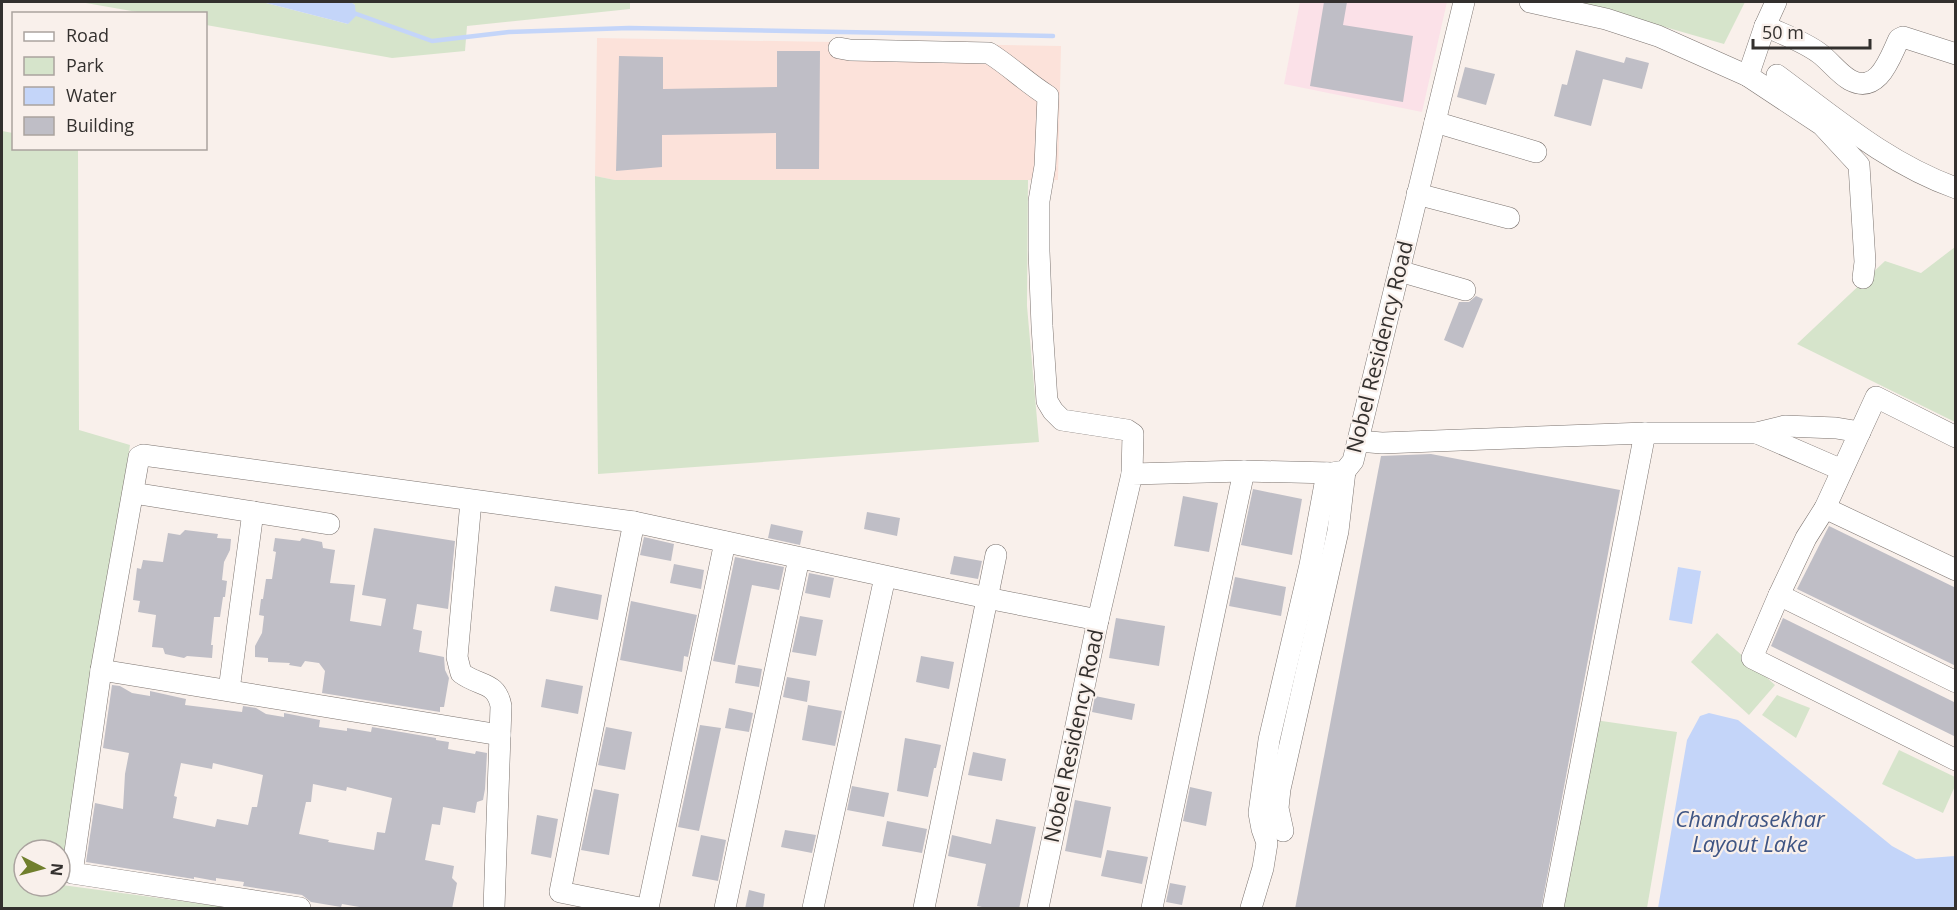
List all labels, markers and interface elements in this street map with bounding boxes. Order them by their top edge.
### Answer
legend [12,12,207,150]
scale bar [1753,12,1870,50]
text: 50 m [1762,20,1804,44]
text: Road [66,23,109,47]
text: Park [66,53,104,77]
text: Water [66,83,117,107]
text: Building [66,113,134,137]
street label: Nobel Residency Road [1339,238,1419,456]
street label: Nobel Residency Road [1037,626,1109,845]
water label: Chandrasekhar Layout Lake [1675,803,1826,858]
north arrow [12,838,72,898]
text: N [45,862,69,877]

